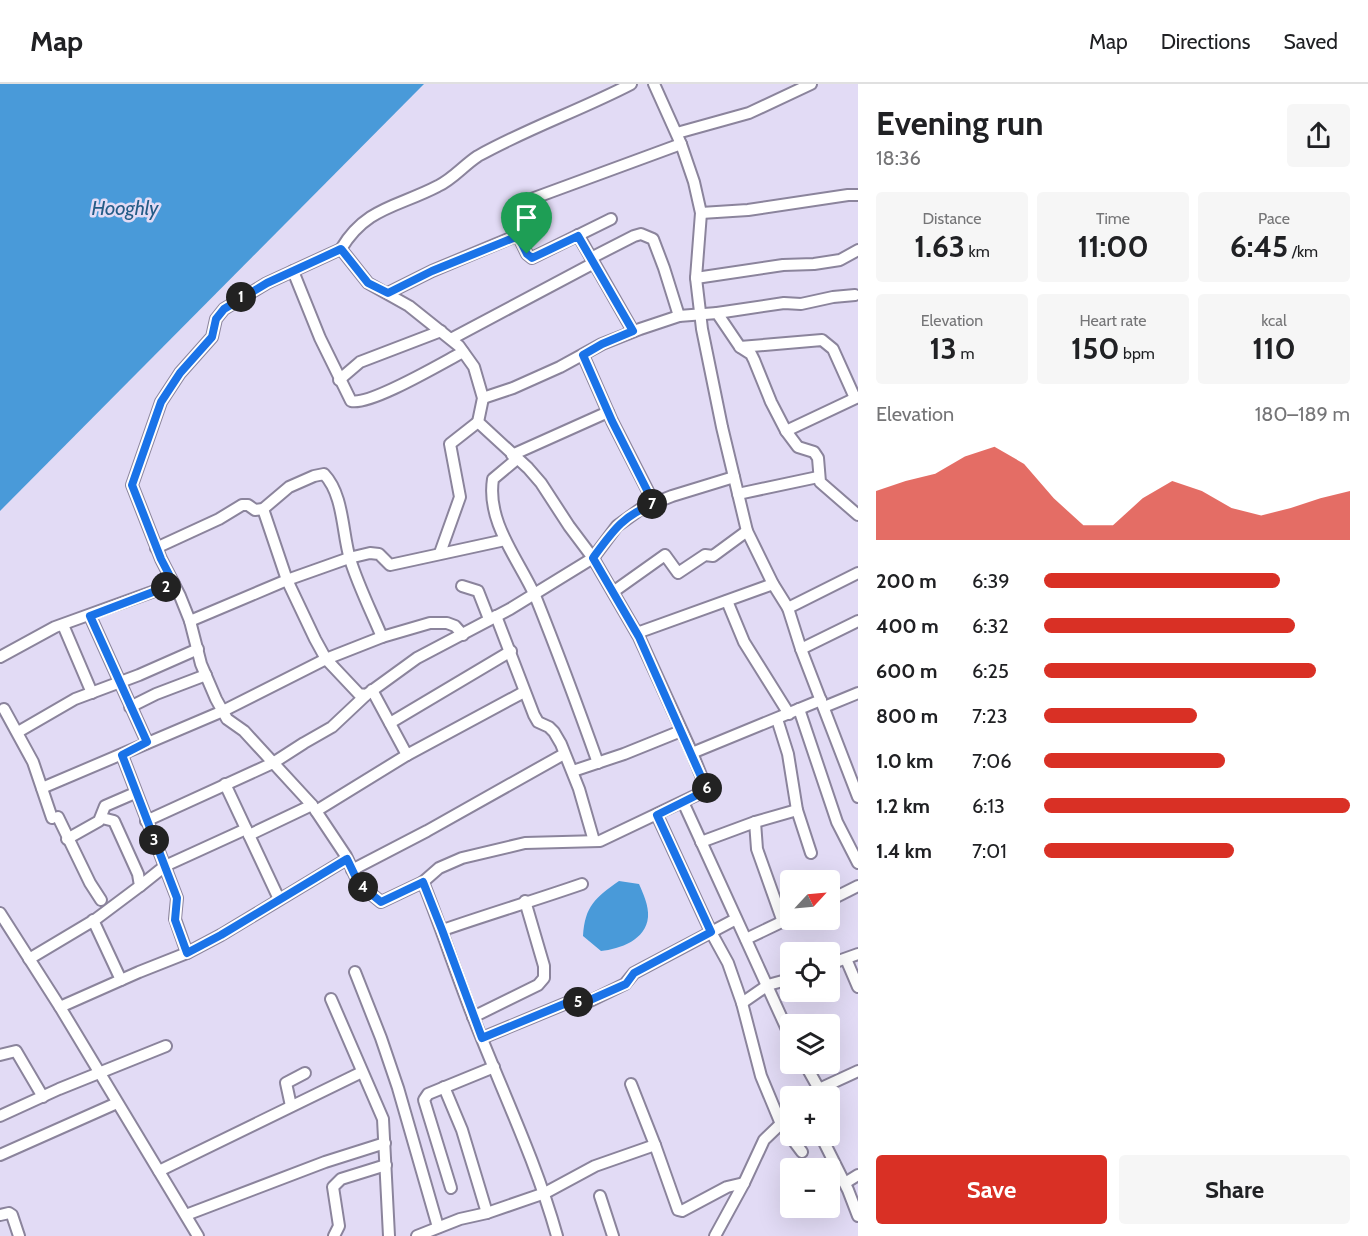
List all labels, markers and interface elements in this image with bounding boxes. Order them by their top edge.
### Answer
text: Map [30,24,83,58]
text: Map [1089,29,1128,54]
text: Directions [1161,29,1250,54]
text: Saved [1283,29,1338,54]
text: Evening run [876,103,1043,143]
button: share [1287,104,1350,167]
text: 18:36 [876,146,921,170]
pin [501,192,552,254]
water label: Hooghly [91,196,159,220]
icon: arrive [510,201,543,234]
text: Distance [923,209,981,228]
text: Time [1096,209,1130,228]
text: Pace [1258,209,1290,228]
text: 1.63 [914,228,965,265]
text: 11:00 [1077,228,1149,265]
text: 6:45 [1230,228,1288,265]
text: km [965,242,990,261]
text: /km [1288,242,1318,261]
pin: 1 [226,282,256,312]
text: 1 [238,287,244,306]
text: Elevation [921,311,983,330]
text: Heart rate [1080,311,1146,330]
text: kcal [1261,311,1287,330]
text: 13 [930,330,957,367]
text: 150 [1071,330,1119,367]
text: 110 [1252,330,1296,367]
text: m [957,344,974,363]
text: bpm [1119,344,1155,363]
text: Elevation [876,402,954,426]
text: 180–189 m [1255,402,1350,426]
pin: 7 [637,489,667,519]
text: 7 [648,494,656,513]
text: 200 m [876,569,937,593]
text: 6:39 [972,569,1010,593]
pin: 2 [151,572,181,602]
text: 2 [162,577,170,596]
text: 400 m [876,614,939,638]
text: 6:32 [972,614,1009,638]
text: 600 m [876,659,937,683]
text: 6:25 [972,659,1009,683]
text: 800 m [876,704,938,728]
text: 7:23 [972,704,1008,728]
text: 1.0 km [876,749,933,773]
text: 7:06 [972,749,1012,773]
pin: 6 [692,773,722,803]
text: 6 [703,778,712,797]
text: 1.2 km [876,794,930,818]
text: 6:13 [972,794,1005,818]
pin: 3 [139,825,169,855]
text: 3 [150,830,158,849]
text: 1.4 km [876,839,932,863]
text: 7:01 [972,839,1007,863]
north arrow [780,870,840,930]
map controls [780,870,840,1218]
pin: 4 [348,872,378,902]
text: 4 [358,877,368,896]
button: locate [780,942,840,1002]
pin: 5 [563,987,593,1017]
text: 5 [574,992,582,1011]
button: layers [780,1014,840,1074]
button: + [780,1086,840,1146]
button: Save [876,1155,1107,1224]
button: Share [1119,1155,1350,1224]
button: − [780,1158,840,1218]

